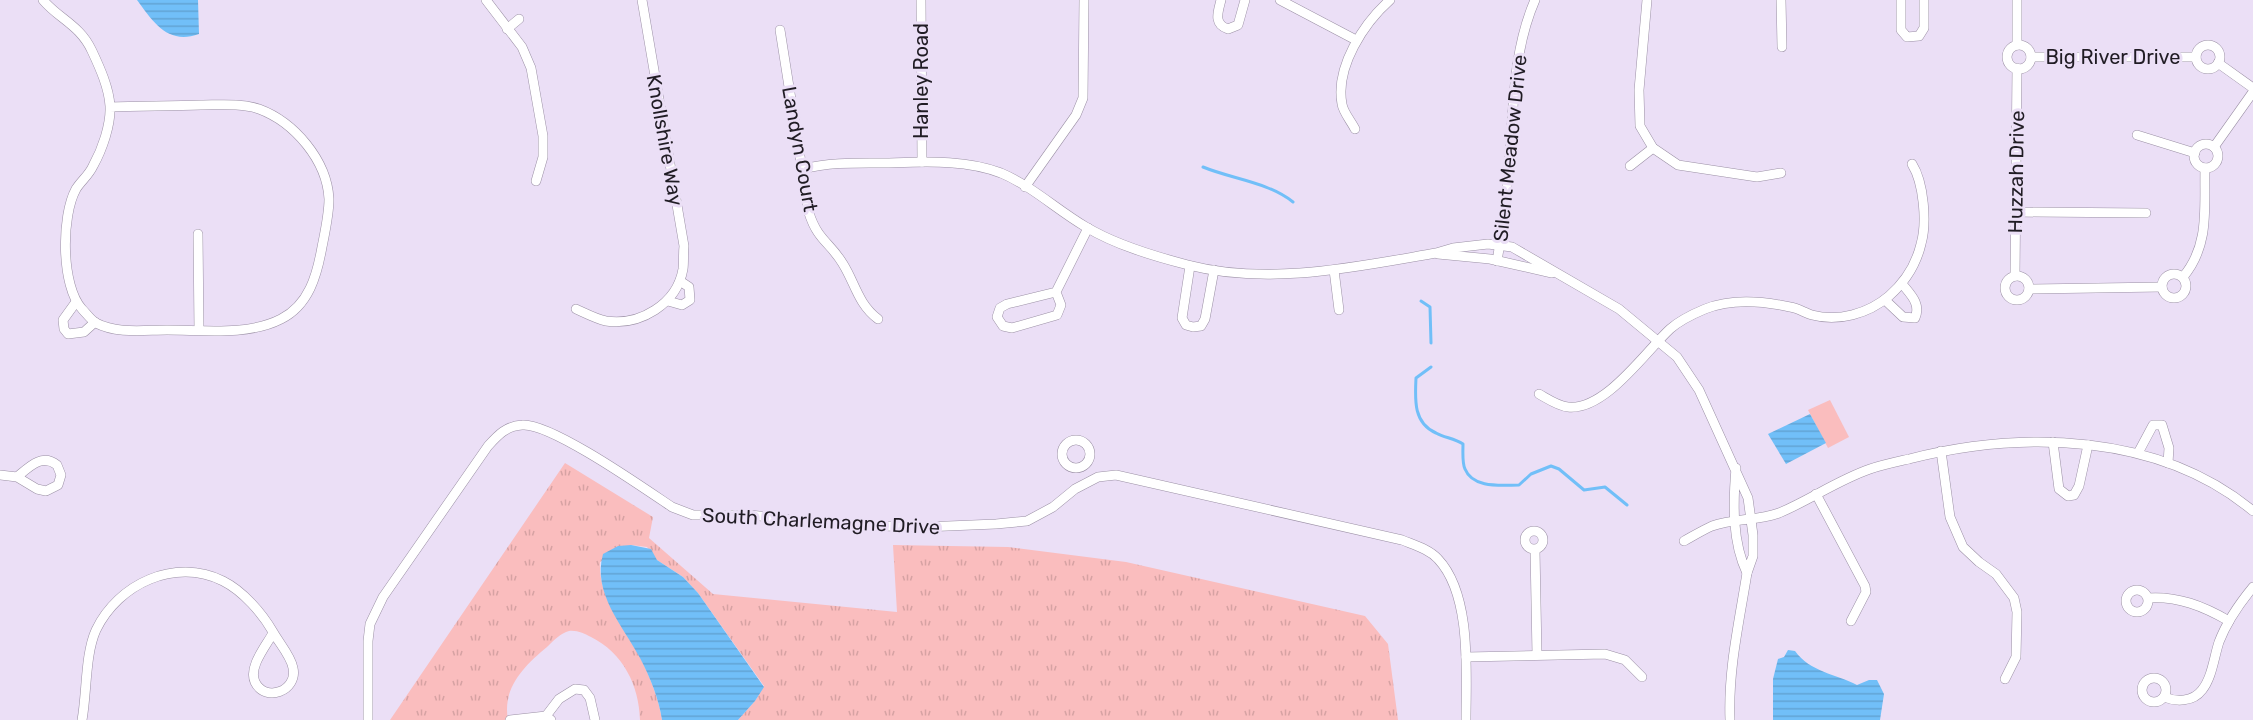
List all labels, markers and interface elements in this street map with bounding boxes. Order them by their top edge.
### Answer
street label: Hanley Road [909,23,933,139]
street label: Big River Drive [2045,45,2181,69]
street label: Silent Meadow Drive [1488,53,1532,243]
street label: Knollshire Way [642,72,688,208]
street label: Landyn Court [777,85,823,214]
street label: Huzzah Drive [2003,110,2029,234]
street label: South Charlemagne Drive [701,503,941,539]

